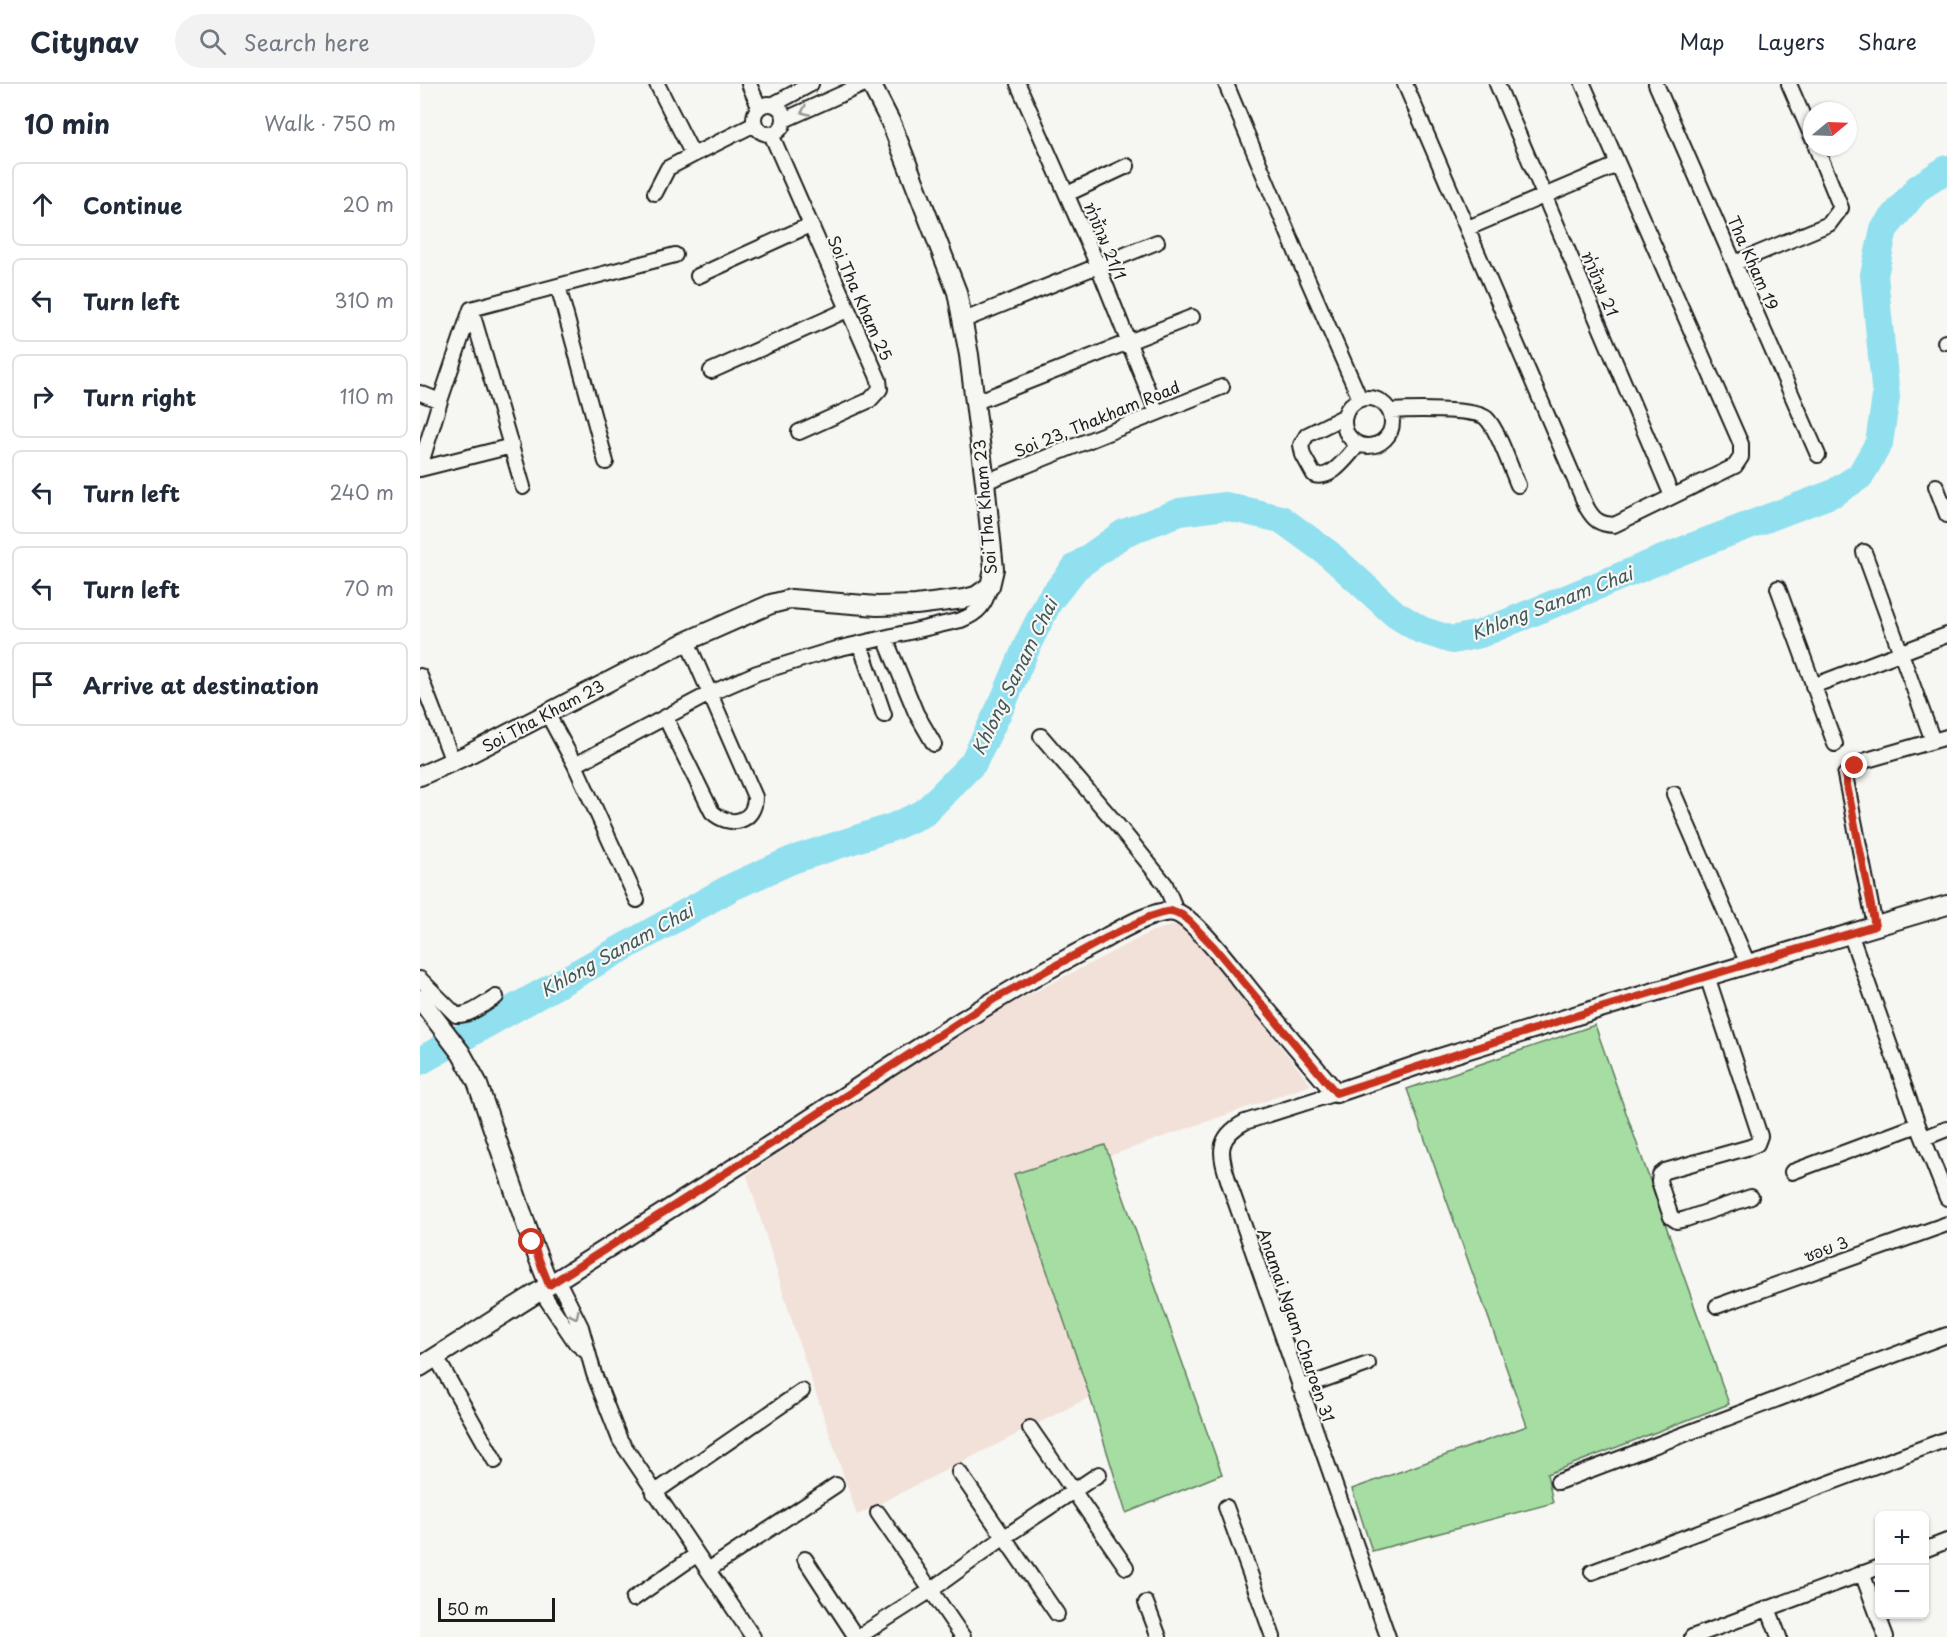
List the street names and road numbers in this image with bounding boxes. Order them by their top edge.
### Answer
street label: ท่าข้าม 21/1 [1079,198,1133,283]
street label: Tha Kham 19 [1722,212,1785,314]
street label: Soi Tha Kham 25 [822,231,899,364]
street label: ท่าข้าม 21 [1576,247,1625,320]
street label: Soi 23, Thakham Road [1010,374,1183,462]
street label: Soi Tha Kham 23 [966,439,1002,576]
street label: Soi Tha Kham 23 [477,673,608,757]
street label: Anamai Ngam Charoen 31 [1252,1225,1341,1425]
street label: ซอย 3 [1800,1229,1851,1267]

